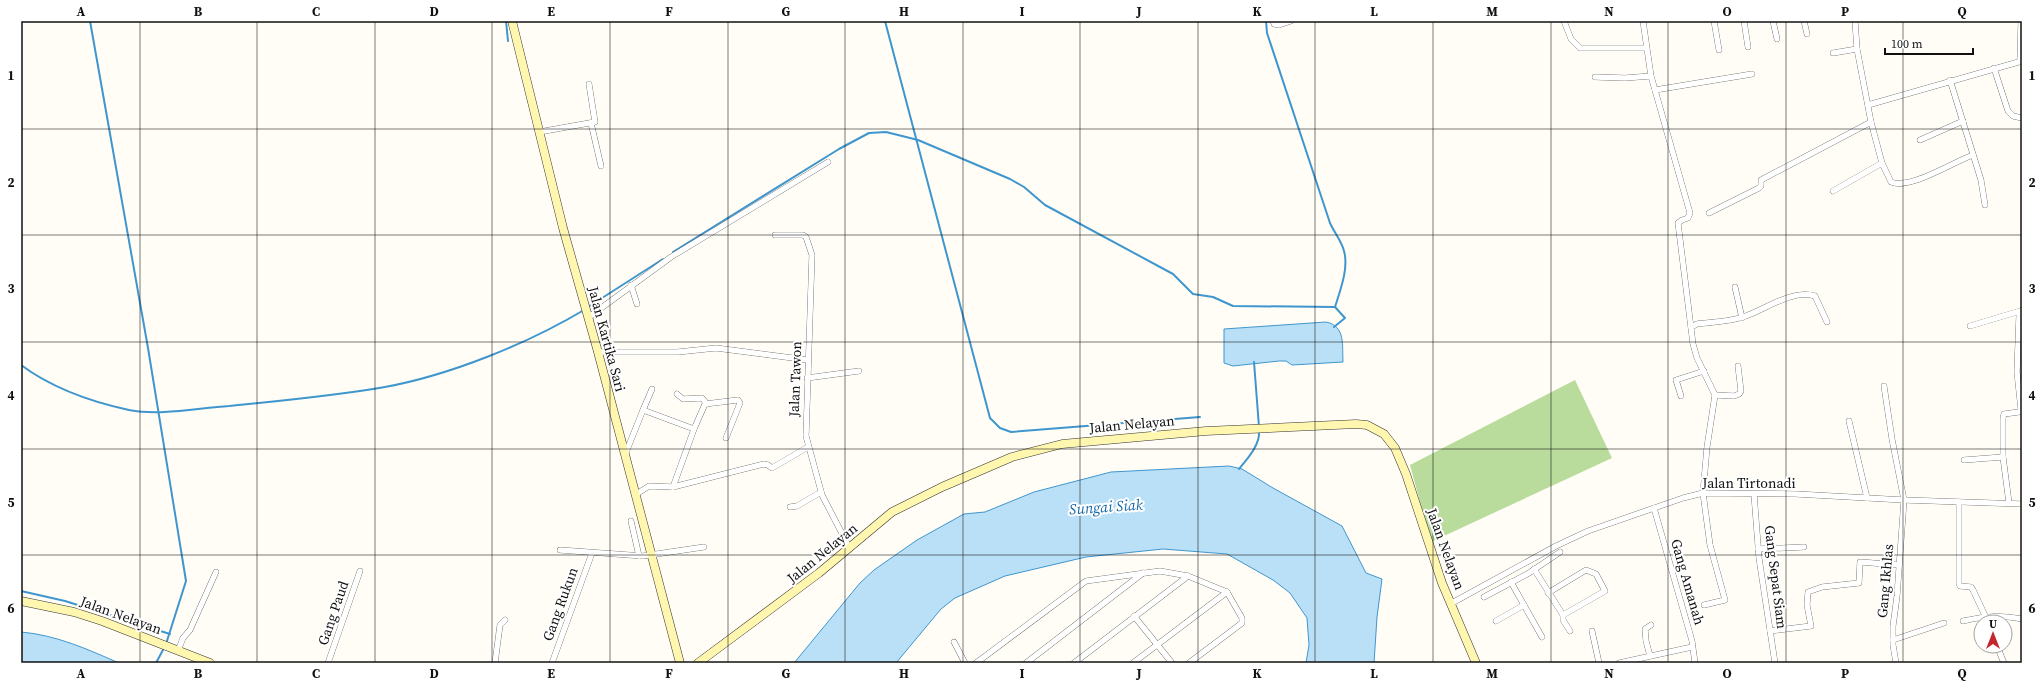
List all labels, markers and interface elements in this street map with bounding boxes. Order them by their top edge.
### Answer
text: A [77,3,86,20]
text: B [194,3,203,20]
text: C [312,3,320,20]
text: D [429,3,439,20]
text: E [547,3,555,20]
text: F [665,3,673,20]
text: G [782,3,791,20]
text: H [899,3,909,20]
text: I [1019,3,1025,20]
text: J [1135,3,1142,20]
text: K [1252,3,1262,20]
text: L [1370,3,1378,20]
text: M [1486,3,1498,20]
text: N [1604,3,1614,20]
text: O [1722,3,1732,20]
text: P [1841,3,1849,20]
text: Q [1957,3,1967,20]
scale bar [1885,30,1973,56]
text: 100 m [1891,36,1923,52]
text: 1 [7,67,15,84]
text: 1 [2028,67,2036,84]
text: 2 [7,174,15,191]
text: 2 [2028,174,2036,191]
text: 3 [7,280,15,297]
text: 3 [2028,280,2036,297]
street label: Jalan Kartika Sari [583,283,631,394]
street label: Jalan Tawon [784,340,806,418]
text: 4 [7,387,15,404]
text: 4 [2028,387,2036,404]
street label: Jalan Nelayan [1088,410,1176,438]
street label: Jalan Tirtonadi [1701,473,1796,493]
water label: Sungai Siak [1068,493,1144,520]
text: 5 [7,494,15,511]
text: 5 [2028,494,2036,511]
street label: Jalan Nelayan [1422,504,1470,593]
street label: Jalan Nelayan [782,518,862,588]
street label: Gang Sepat Siam [1760,524,1792,630]
street label: Gang Amanah [1666,537,1710,627]
street label: Gang Ikhlas [1872,543,1898,619]
street label: Gang Rukun [537,564,583,644]
street label: Gang Paud [313,578,353,648]
street label: Jalan Nelayan [76,591,165,639]
text: 6 [7,600,15,617]
text: 6 [2028,600,2036,617]
north arrow [1973,614,2013,654]
text: U [1989,617,1997,632]
text: A [77,665,86,682]
text: B [194,665,203,682]
text: C [312,665,320,682]
text: D [429,665,439,682]
text: E [547,665,555,682]
text: F [665,665,673,682]
text: G [782,665,791,682]
text: H [899,665,909,682]
text: I [1019,665,1025,682]
text: J [1135,665,1142,682]
text: K [1252,665,1262,682]
text: L [1370,665,1378,682]
text: M [1486,665,1498,682]
text: N [1604,665,1614,682]
text: O [1722,665,1732,682]
text: P [1841,665,1849,682]
text: Q [1957,665,1967,682]

